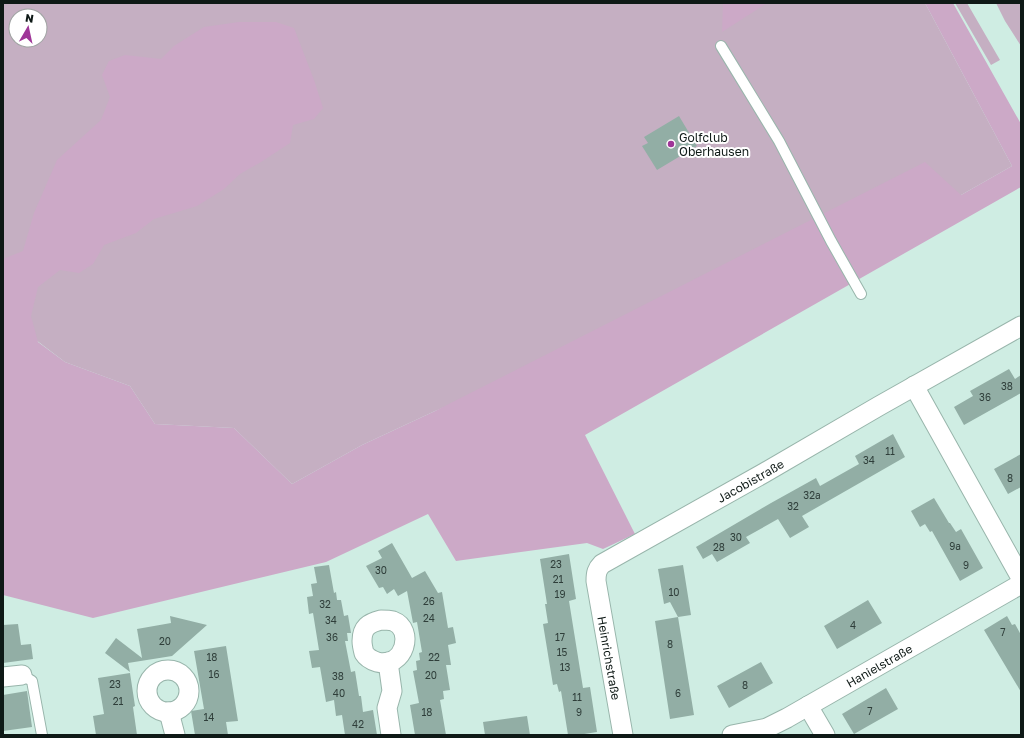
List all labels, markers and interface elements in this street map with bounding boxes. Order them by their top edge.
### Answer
north arrow [8,8,48,48]
text: N [24,11,35,25]
place label: Golfclub Oberhausen [679,130,749,159]
marker: Golfclub Oberhausen [666,139,676,149]
house number: 38 [1001,380,1013,392]
house number: 36 [979,391,991,403]
house number: 11 [885,445,895,457]
house number: 34 [863,454,875,466]
street label: Jacobistraße [714,456,786,505]
house number: 8 [1007,472,1013,484]
house number: 32a [803,489,821,501]
house number: 32 [787,500,799,512]
house number: 30 [730,531,742,543]
house number: 9a [949,540,961,552]
house number: 28 [713,541,725,553]
house number: 23 [550,558,562,570]
house number: 9 [963,559,969,571]
house number: 30 [375,564,387,576]
house number: 21 [553,573,563,585]
house number: 10 [668,586,680,598]
house number: 19 [555,588,565,600]
house number: 26 [423,595,435,607]
house number: 32 [319,598,331,610]
house number: 24 [423,612,435,624]
house number: 34 [325,614,337,626]
street label: Heinrichstraße [594,615,624,701]
house number: 4 [850,619,856,631]
house number: 7 [1000,626,1006,638]
house number: 36 [326,631,338,643]
house number: 17 [555,631,565,643]
house number: 20 [159,635,171,647]
house number: 8 [667,638,673,650]
street label: Hanielstraße [843,640,915,690]
house number: 15 [557,646,568,658]
house number: 18 [207,651,217,663]
house number: 22 [428,651,440,663]
house number: 13 [560,661,570,673]
house number: 16 [209,668,219,680]
house number: 20 [425,669,437,681]
house number: 38 [332,670,344,682]
house number: 23 [109,678,121,690]
house number: 8 [742,679,748,691]
house number: 40 [333,687,345,699]
house number: 6 [675,687,681,699]
house number: 11 [572,691,582,703]
house number: 21 [113,695,123,707]
house number: 7 [867,705,873,717]
house number: 18 [422,706,432,718]
house number: 9 [576,706,582,718]
house number: 14 [204,711,214,723]
house number: 42 [352,718,364,730]

